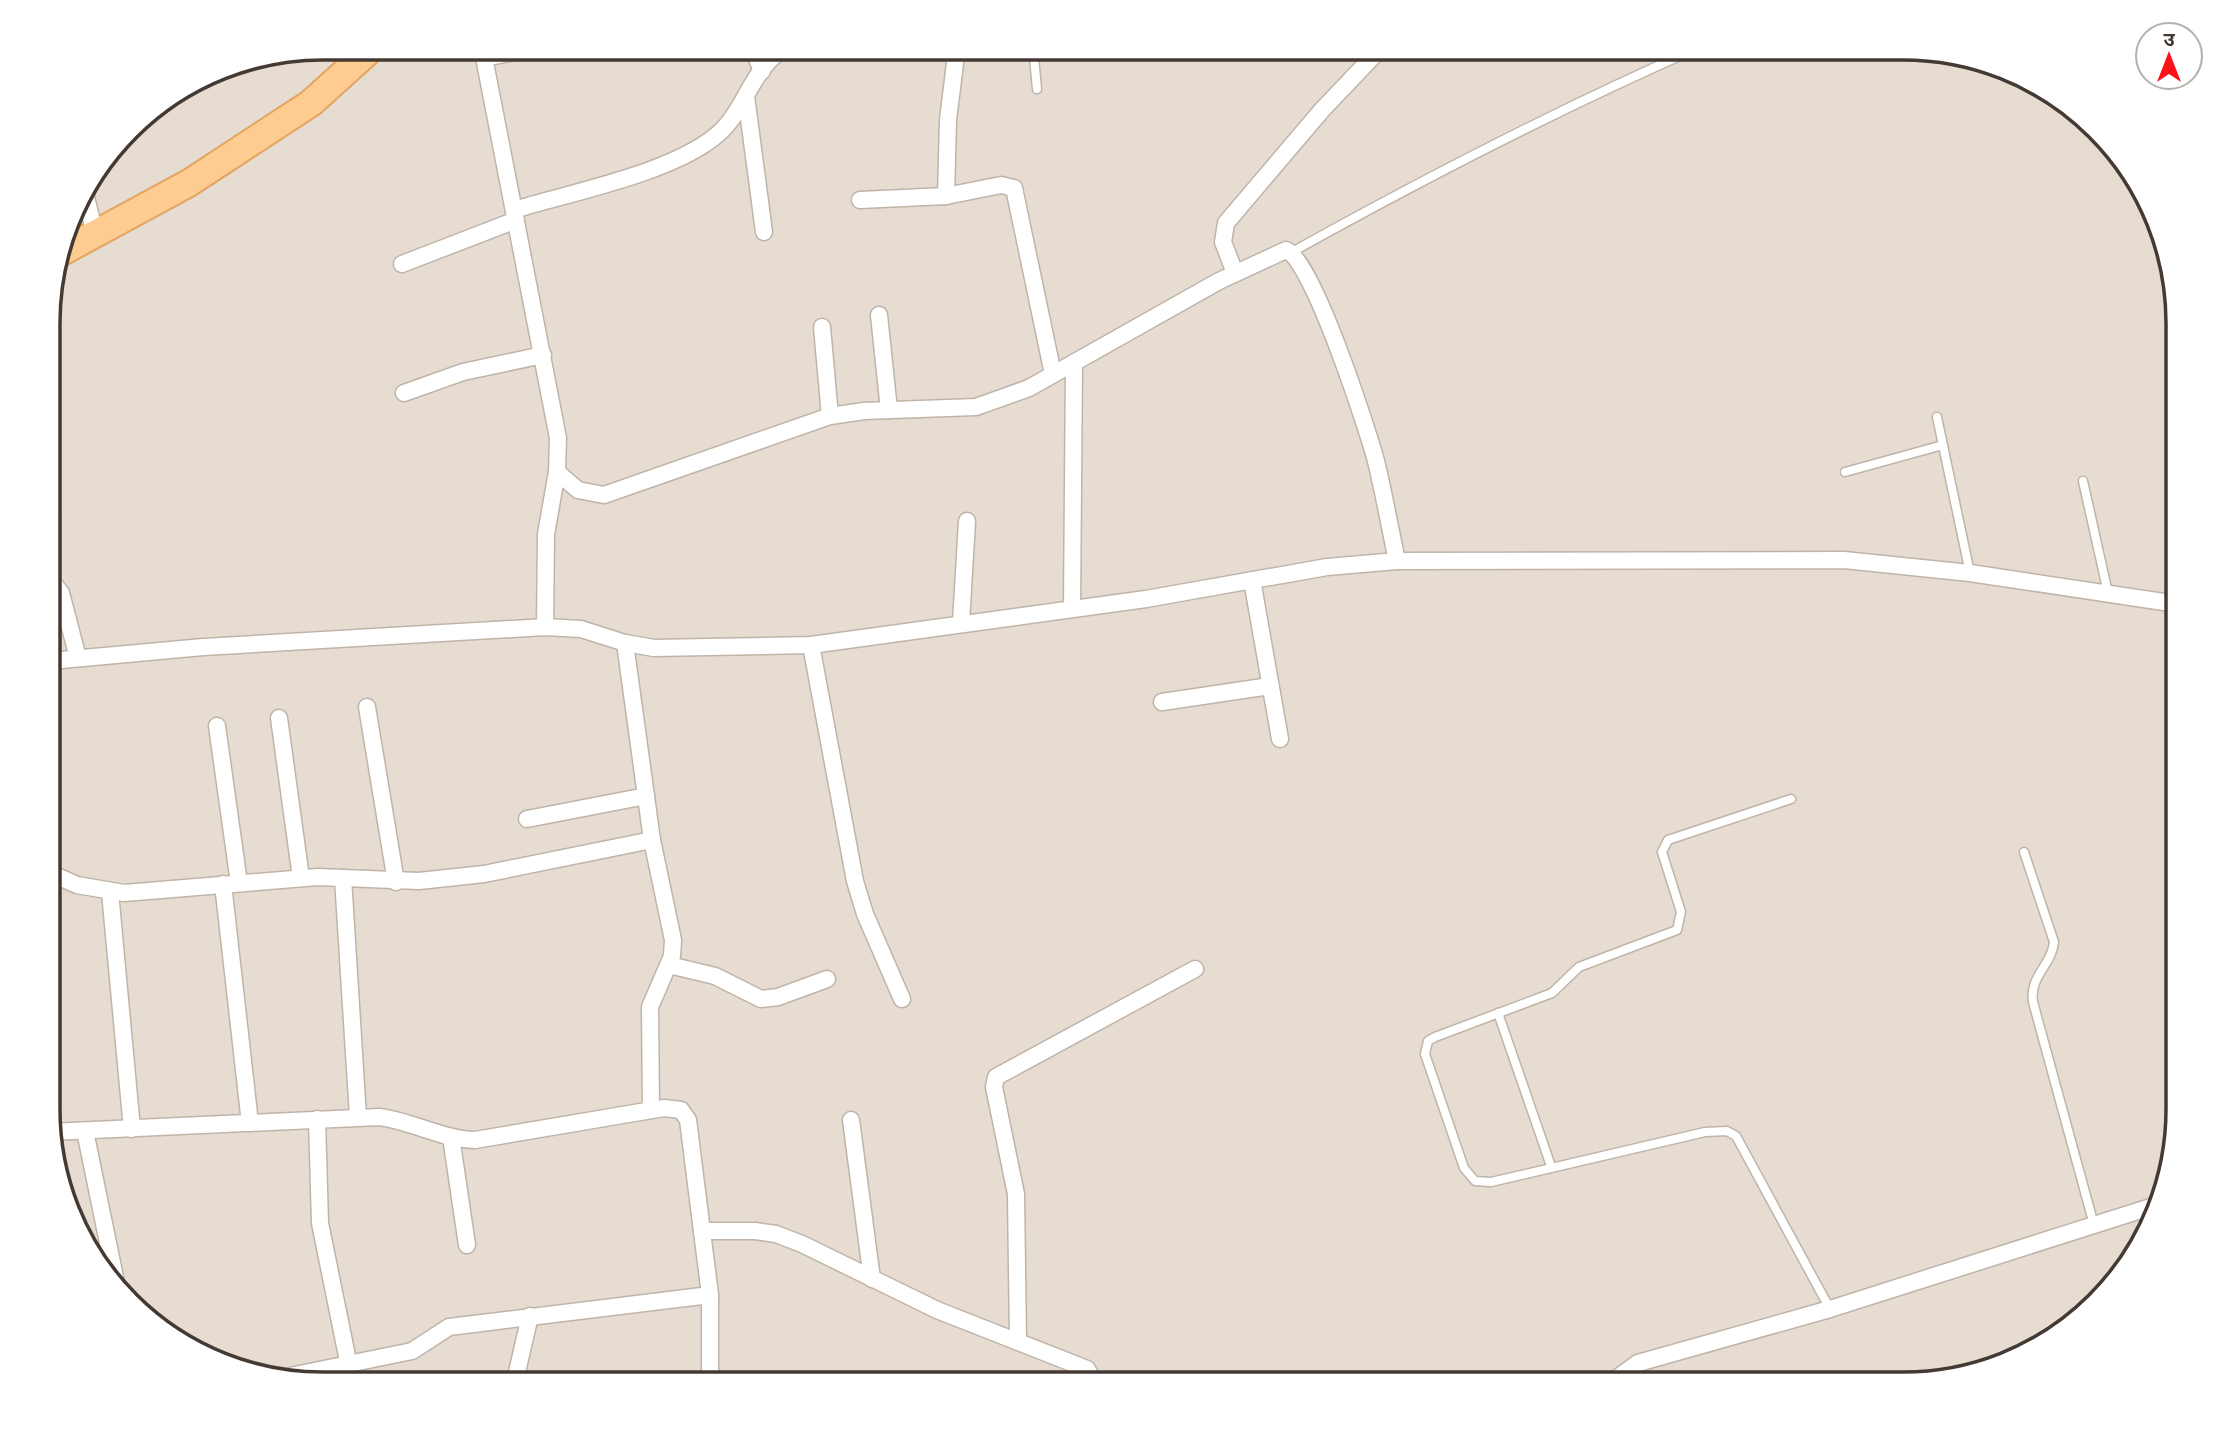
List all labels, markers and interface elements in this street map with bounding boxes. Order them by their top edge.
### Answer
north arrow [2134,21,2204,91]
text: उ [2163,28,2175,51]

